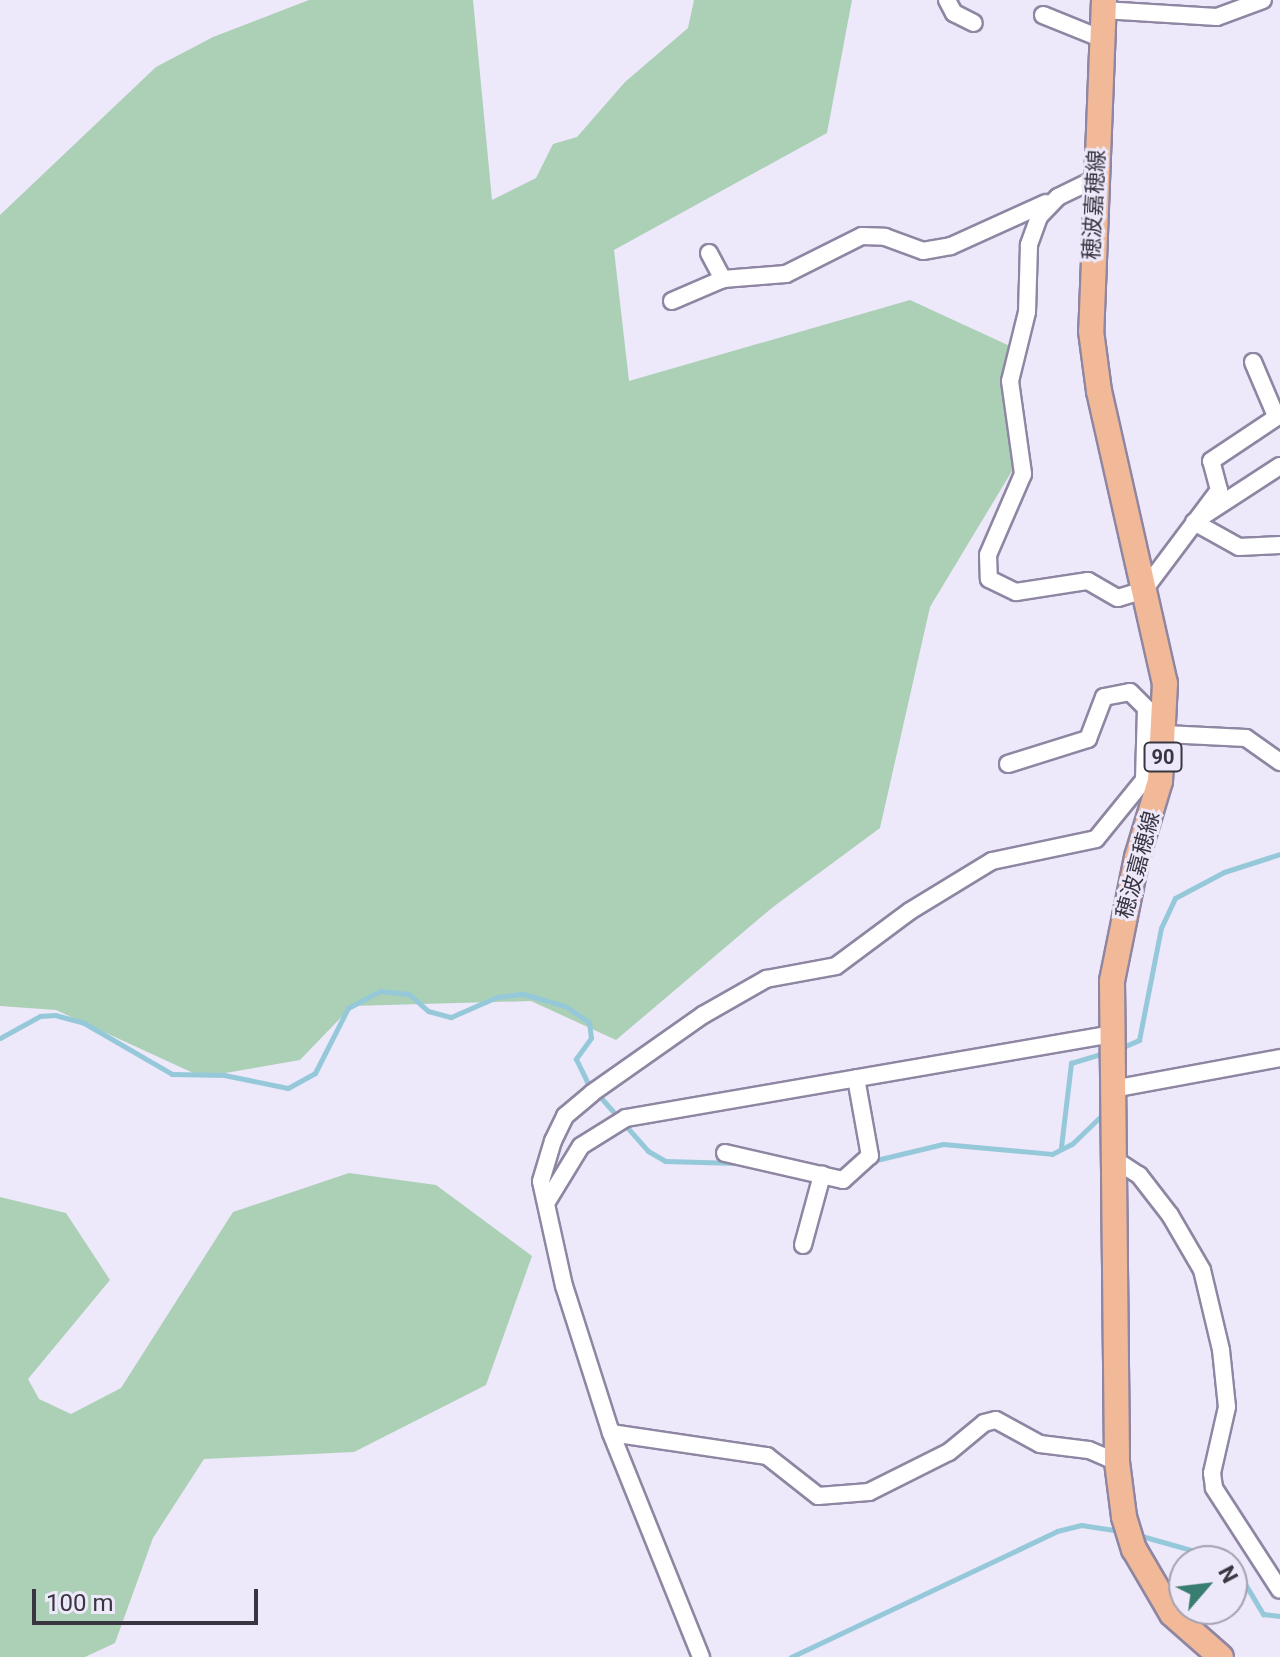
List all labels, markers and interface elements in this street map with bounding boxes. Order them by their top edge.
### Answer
street label: 穂波嘉穂線 [1078,149,1110,261]
road number: 90 [1143,741,1183,773]
street label: 穂波嘉穂線 [1111,808,1165,922]
north arrow [1168,1545,1248,1625]
text: N [1213,1562,1243,1587]
scale bar [36,1573,262,1623]
text: 100 m [46,1589,113,1617]

